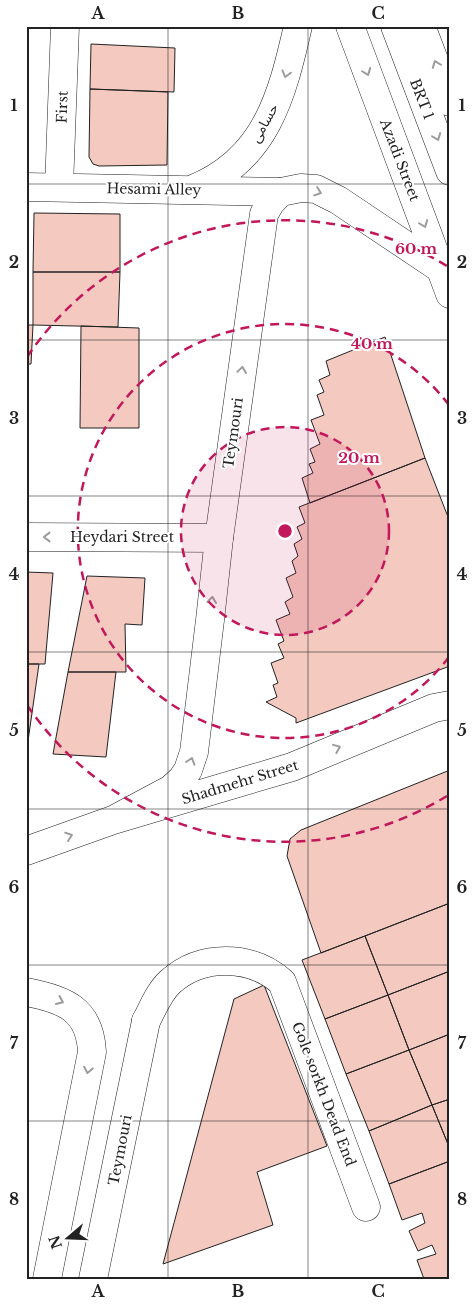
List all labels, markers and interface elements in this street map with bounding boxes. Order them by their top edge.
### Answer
text: A [91,3,106,23]
text: B [232,3,245,23]
text: C [371,3,385,23]
one-way arrow [431,60,442,69]
one-way arrow [361,67,371,76]
one-way arrow [281,69,292,78]
street label: BRT 1 [406,76,438,122]
street label: First [52,90,72,124]
text: 1 [11,95,18,115]
text: 1 [459,95,466,115]
street label: حسامی [246,100,282,146]
street label: Azadi Street [376,115,424,204]
one-way arrow [431,133,441,141]
street label: Hesami Alley [107,179,202,199]
one-way arrow [314,186,322,196]
one-way arrow [418,219,428,228]
text: 60 m [395,239,437,258]
text: 2 [9,252,19,272]
text: 2 [457,252,467,272]
text: 40 m [351,334,393,353]
one-way arrow [236,365,247,373]
street label: Teymouri [219,396,247,470]
text: 3 [9,408,19,428]
text: 3 [457,408,467,428]
text: 20 m [338,448,380,467]
centre of rings [276,522,294,540]
street label: Heydari Street [70,528,175,546]
one-way arrow [43,532,51,542]
text: 4 [9,564,19,584]
text: 4 [457,564,467,584]
one-way arrow [206,596,217,604]
text: 5 [9,720,19,740]
text: 5 [457,720,467,740]
one-way arrow [332,744,341,755]
street label: Shadmehr Street [180,756,301,808]
one-way arrow [185,758,195,766]
one-way arrow [65,832,73,842]
text: 6 [9,877,20,897]
text: 6 [457,877,468,897]
one-way arrow [55,995,64,1005]
street label: Gole sorkh Dead End [288,1019,360,1169]
text: 7 [10,1033,19,1053]
text: 7 [458,1033,467,1053]
one-way arrow [83,1066,94,1075]
street label: Teymouri [104,1113,136,1187]
text: 8 [9,1189,19,1209]
text: 8 [457,1189,467,1209]
north arrow [42,1212,92,1262]
text: N [45,1233,66,1251]
text: A [91,1281,106,1301]
text: B [232,1281,245,1301]
text: C [371,1281,385,1301]

